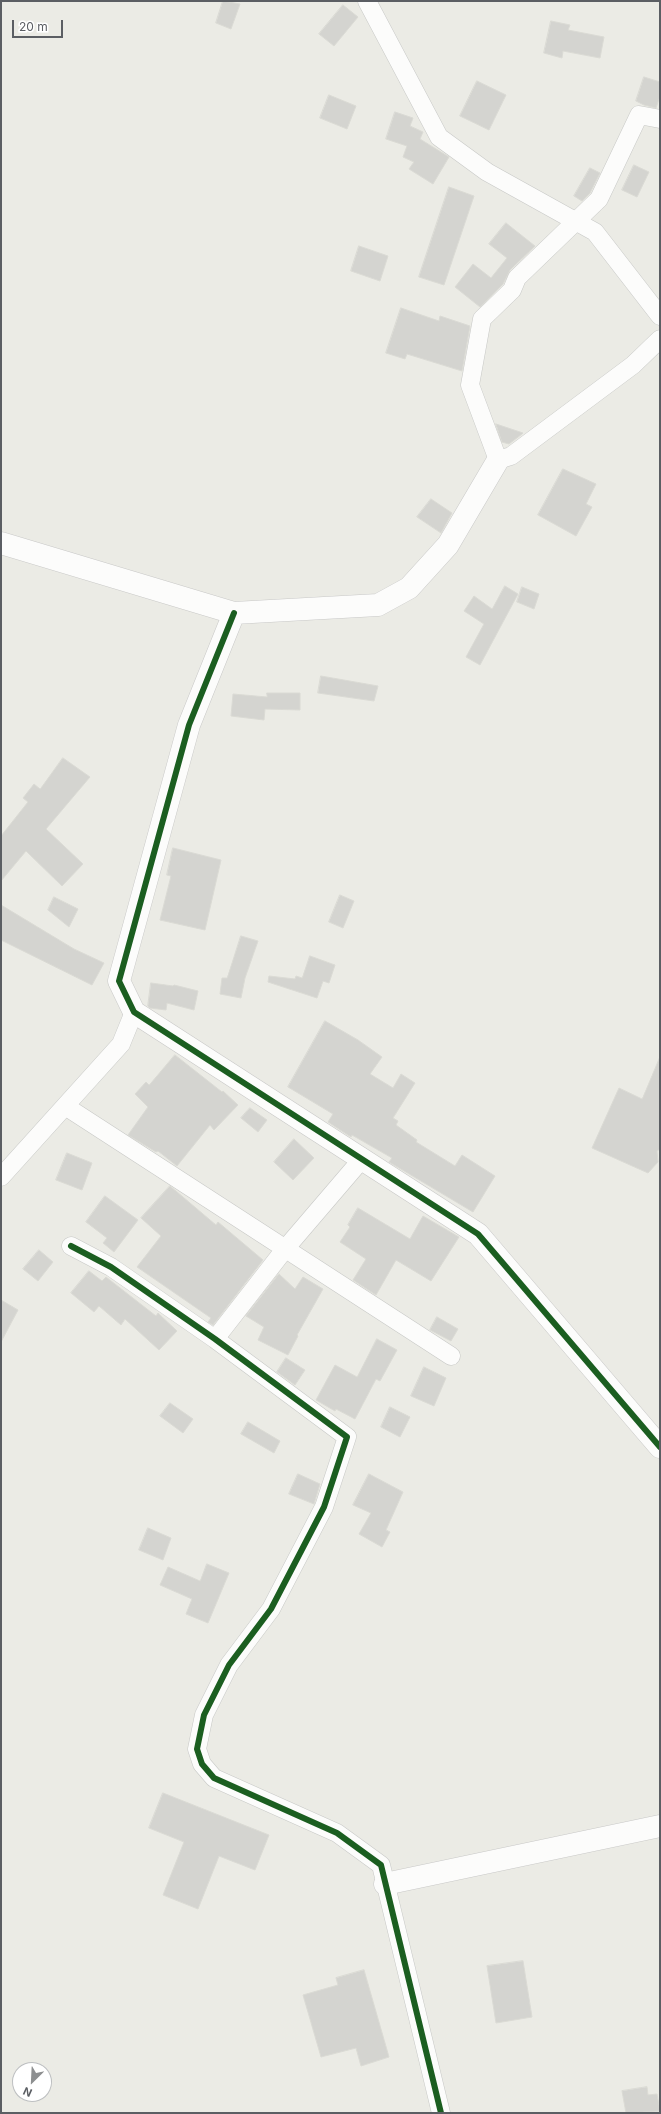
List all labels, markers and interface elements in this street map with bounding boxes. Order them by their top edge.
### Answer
scale bar [14,12,65,38]
text: 20 m [19,19,48,34]
north arrow [12,2062,52,2102]
text: N [21,2084,34,2100]

